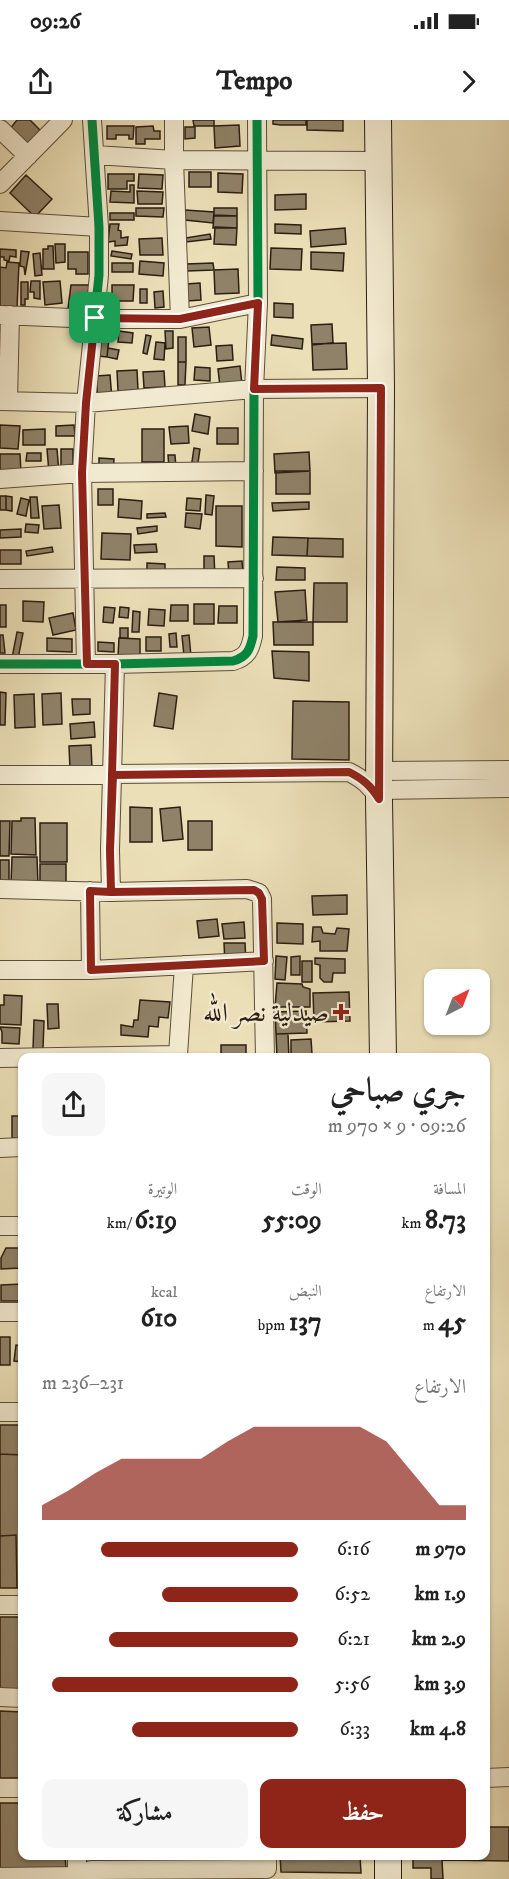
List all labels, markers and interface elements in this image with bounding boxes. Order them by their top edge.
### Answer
text: 09:26 [30,8,81,35]
text: Tempo [217,64,292,98]
icon: share [24,65,57,98]
icon: forward [452,65,485,98]
pin [69,292,120,343]
icon: arrive [78,301,111,334]
north arrow [424,969,490,1035]
map controls [424,969,490,1035]
place label: صيدلية نصر الله [203,992,329,1030]
marker: صيدلية نصر الله [334,1005,348,1019]
text: جري صباحي [330,1071,466,1112]
button: share [42,1073,105,1136]
text: 09:26 · 9 × 970 m [328,1114,466,1139]
text: الوتيرة [148,1179,177,1199]
text: الوقت [291,1179,322,1199]
text: المسافة [433,1179,466,1199]
text: 6:19 [135,1204,177,1237]
text: 55:09 [262,1204,322,1237]
text: 8.73 [425,1204,466,1237]
text: /km [107,1213,135,1233]
text: km [402,1213,425,1233]
text: النبض [289,1281,322,1301]
text: الارتفاع [424,1281,466,1301]
text: kcal [151,1282,177,1302]
text: 610 [140,1302,177,1335]
text: 137 [289,1306,322,1339]
text: 45 [438,1306,466,1339]
text: bpm [258,1315,289,1335]
text: m [423,1315,438,1335]
text: 231–236 m [42,1371,124,1396]
text: الارتفاع [414,1375,466,1400]
text: 6:16 [337,1537,370,1562]
text: 970 m [415,1537,466,1562]
text: 6:52 [335,1582,370,1607]
text: 1.9 km [415,1582,466,1607]
text: 6:21 [337,1627,370,1652]
text: 2.9 km [412,1627,466,1652]
text: 5:56 [334,1672,370,1697]
text: 3.9 km [415,1672,466,1697]
text: 6:33 [339,1717,370,1742]
text: 4.8 km [410,1717,466,1742]
button: مشاركة [42,1779,248,1848]
button: حفظ [260,1779,466,1848]

